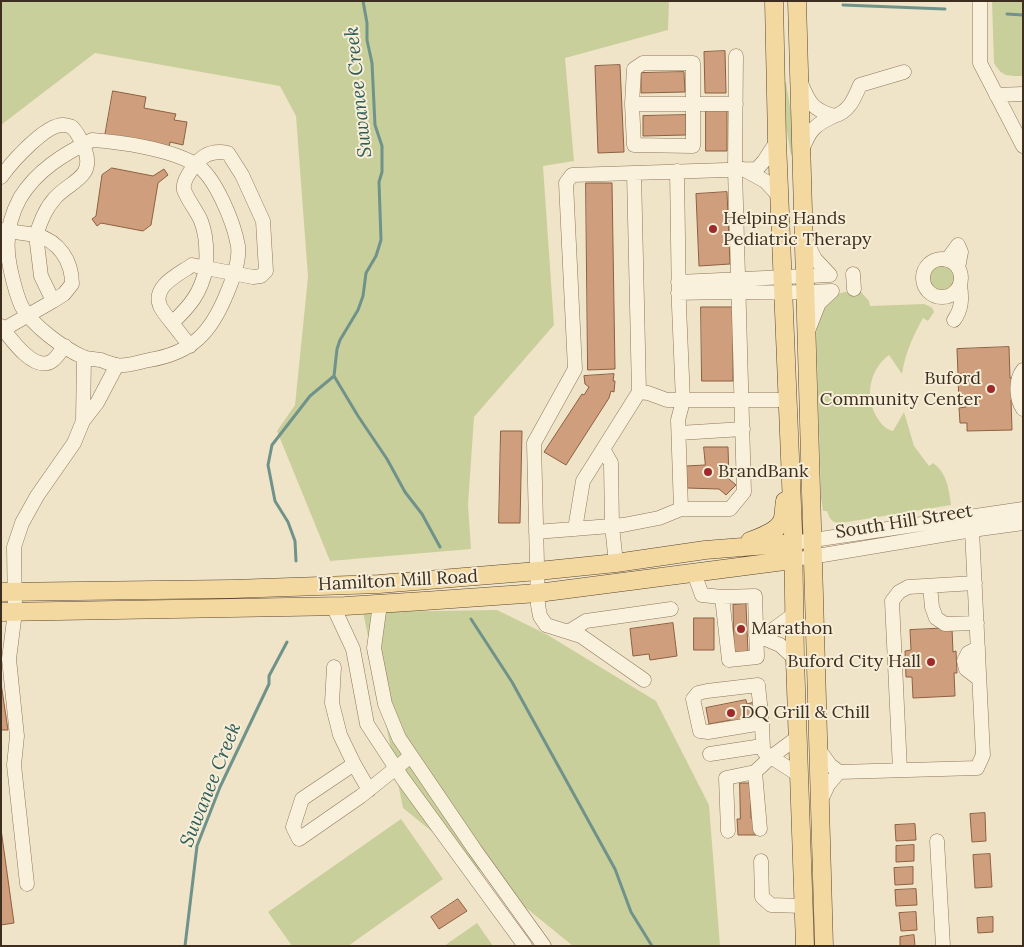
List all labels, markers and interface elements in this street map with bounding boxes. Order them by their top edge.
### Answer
water label: Suwanee Creek [341,25,377,159]
place label: Helping Hands Pediatric Therapy [723,208,872,250]
marker: Helping Hands Pediatric Therapy [707,223,719,235]
place label: Buford Community Center [820,368,981,410]
marker: Buford Community Center [985,383,997,395]
place label: BrandBank [718,461,809,483]
marker: BrandBank [702,466,714,478]
street label: South Hill Street [834,501,974,543]
street label: Hamilton Mill Road [317,566,479,596]
place label: Marathon [751,618,833,640]
marker: Marathon [735,623,747,635]
place label: Buford City Hall [787,651,921,673]
marker: Buford City Hall [925,656,937,668]
place label: DQ Grill & Chill [741,702,870,724]
marker: DQ Grill & Chill [725,707,737,719]
water label: Suwanee Creek [176,720,246,850]

